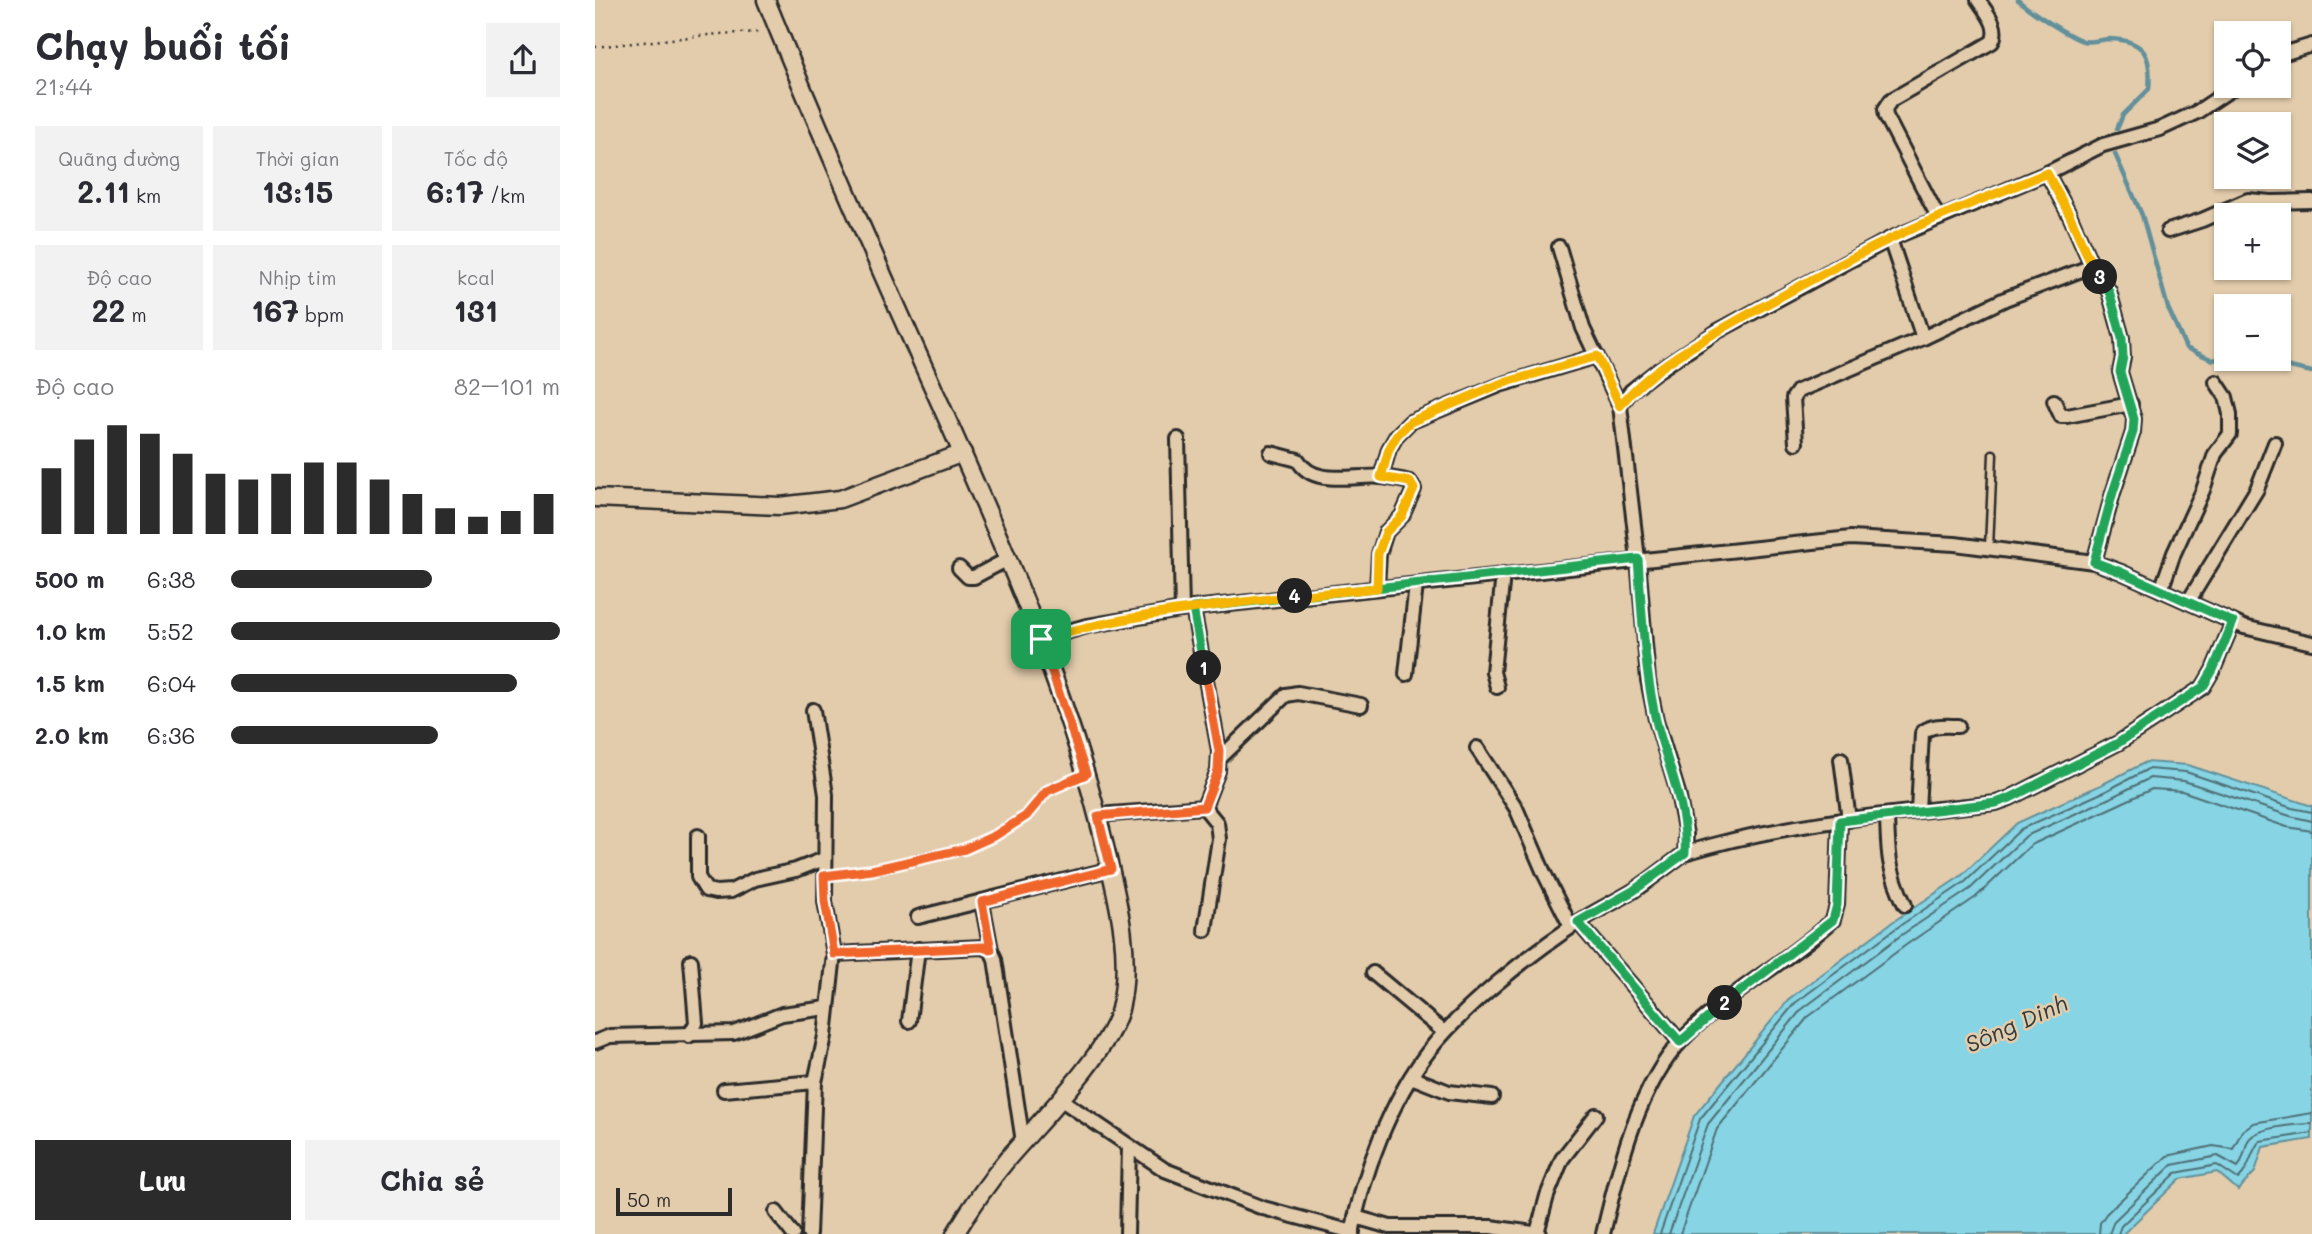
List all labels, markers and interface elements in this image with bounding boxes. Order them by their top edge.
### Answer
text: Chạy buổi tối [35,20,291,70]
map controls [2214,21,2291,371]
button: locate [2214,21,2291,98]
button: share [486,23,560,97]
text: 21:44 [35,71,92,101]
button: layers [2214,112,2291,189]
text: Quãng đường [58,146,180,171]
text: Thời gian [256,146,339,171]
text: Tốc độ [444,146,508,171]
text: 2.11 [77,171,130,211]
text: 13:15 [262,171,333,211]
text: 6:17 [426,171,484,211]
text: km [130,183,161,208]
text: /km [484,183,525,208]
button: + [2214,203,2291,280]
pin: 3 [2083,260,2117,294]
text: 3 [2094,264,2105,289]
text: Độ cao [87,265,152,290]
text: Nhịp tim [259,265,336,290]
text: kcal [457,265,495,290]
text: 22 [92,290,125,330]
text: 167 [251,290,299,330]
text: 131 [454,290,498,330]
button: − [2214,294,2291,371]
text: m [125,302,147,327]
text: bpm [299,302,344,327]
text: Độ cao [35,371,114,401]
text: 82–101 m [454,371,560,401]
text: 500 m [35,564,105,594]
text: 6:38 [147,564,195,594]
pin: 4 [1277,578,1313,614]
text: 4 [1288,583,1301,608]
pin [1011,609,1071,669]
text: 1.0 km [35,616,106,646]
text: 5:52 [147,616,194,646]
icon: arrive [1022,620,1060,658]
pin: 1 [1187,650,1221,686]
text: 1 [1199,655,1208,680]
text: 1.5 km [35,668,105,698]
text: 6:04 [147,668,196,698]
text: 2.0 km [35,720,109,750]
text: 6:36 [147,720,195,750]
pin: 2 [1707,986,1743,1020]
water label: Sông Dinh [1960,987,2072,1059]
text: 2 [1719,990,1730,1015]
button: Lưu [35,1140,291,1220]
button: Chia sẻ [305,1140,560,1220]
scale bar [616,1185,731,1217]
text: 50 m [627,1187,671,1212]

